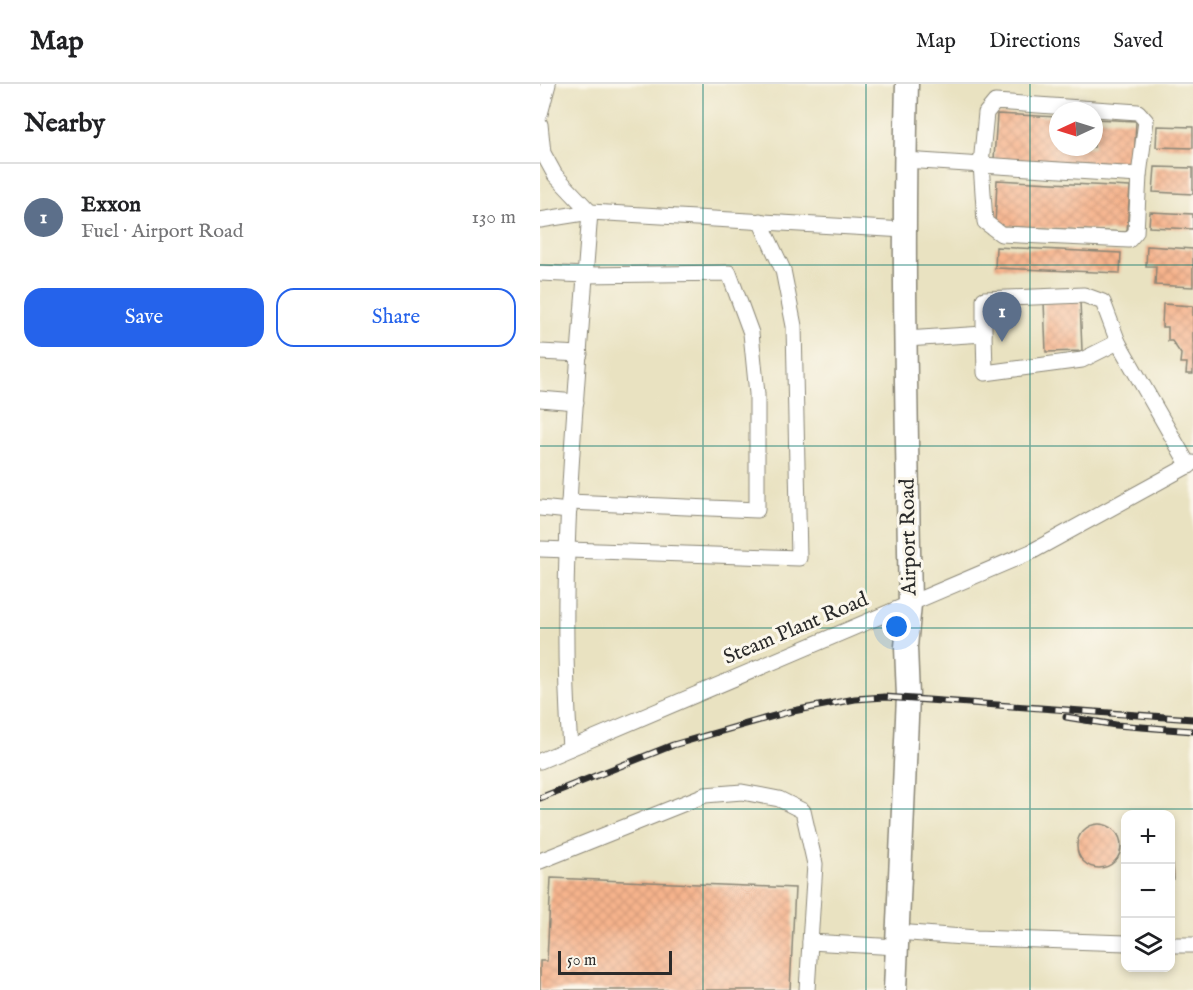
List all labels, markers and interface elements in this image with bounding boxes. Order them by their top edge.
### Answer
text: Map [30,24,84,59]
text: Map [916,28,956,55]
text: Directions [989,28,1080,55]
text: Saved [1113,28,1163,55]
north arrow [1049,102,1103,156]
text: Nearby [24,107,105,140]
text: Exxon [81,191,141,219]
text: 1 [40,205,47,230]
text: 130 m [471,205,516,230]
text: Fuel · Airport Road [81,219,243,244]
button: Save [24,288,264,347]
button: Share [276,288,516,347]
pin: 1 [982,292,1022,342]
street label: Airport Road [894,477,924,597]
street label: Steam Plant Road [719,586,873,672]
your location [882,612,911,641]
map controls [1121,810,1175,972]
button: + [1121,810,1175,864]
button: − [1121,864,1175,918]
button: layers [1121,918,1175,972]
scale bar [558,948,672,976]
text: 50 m [567,951,596,971]

